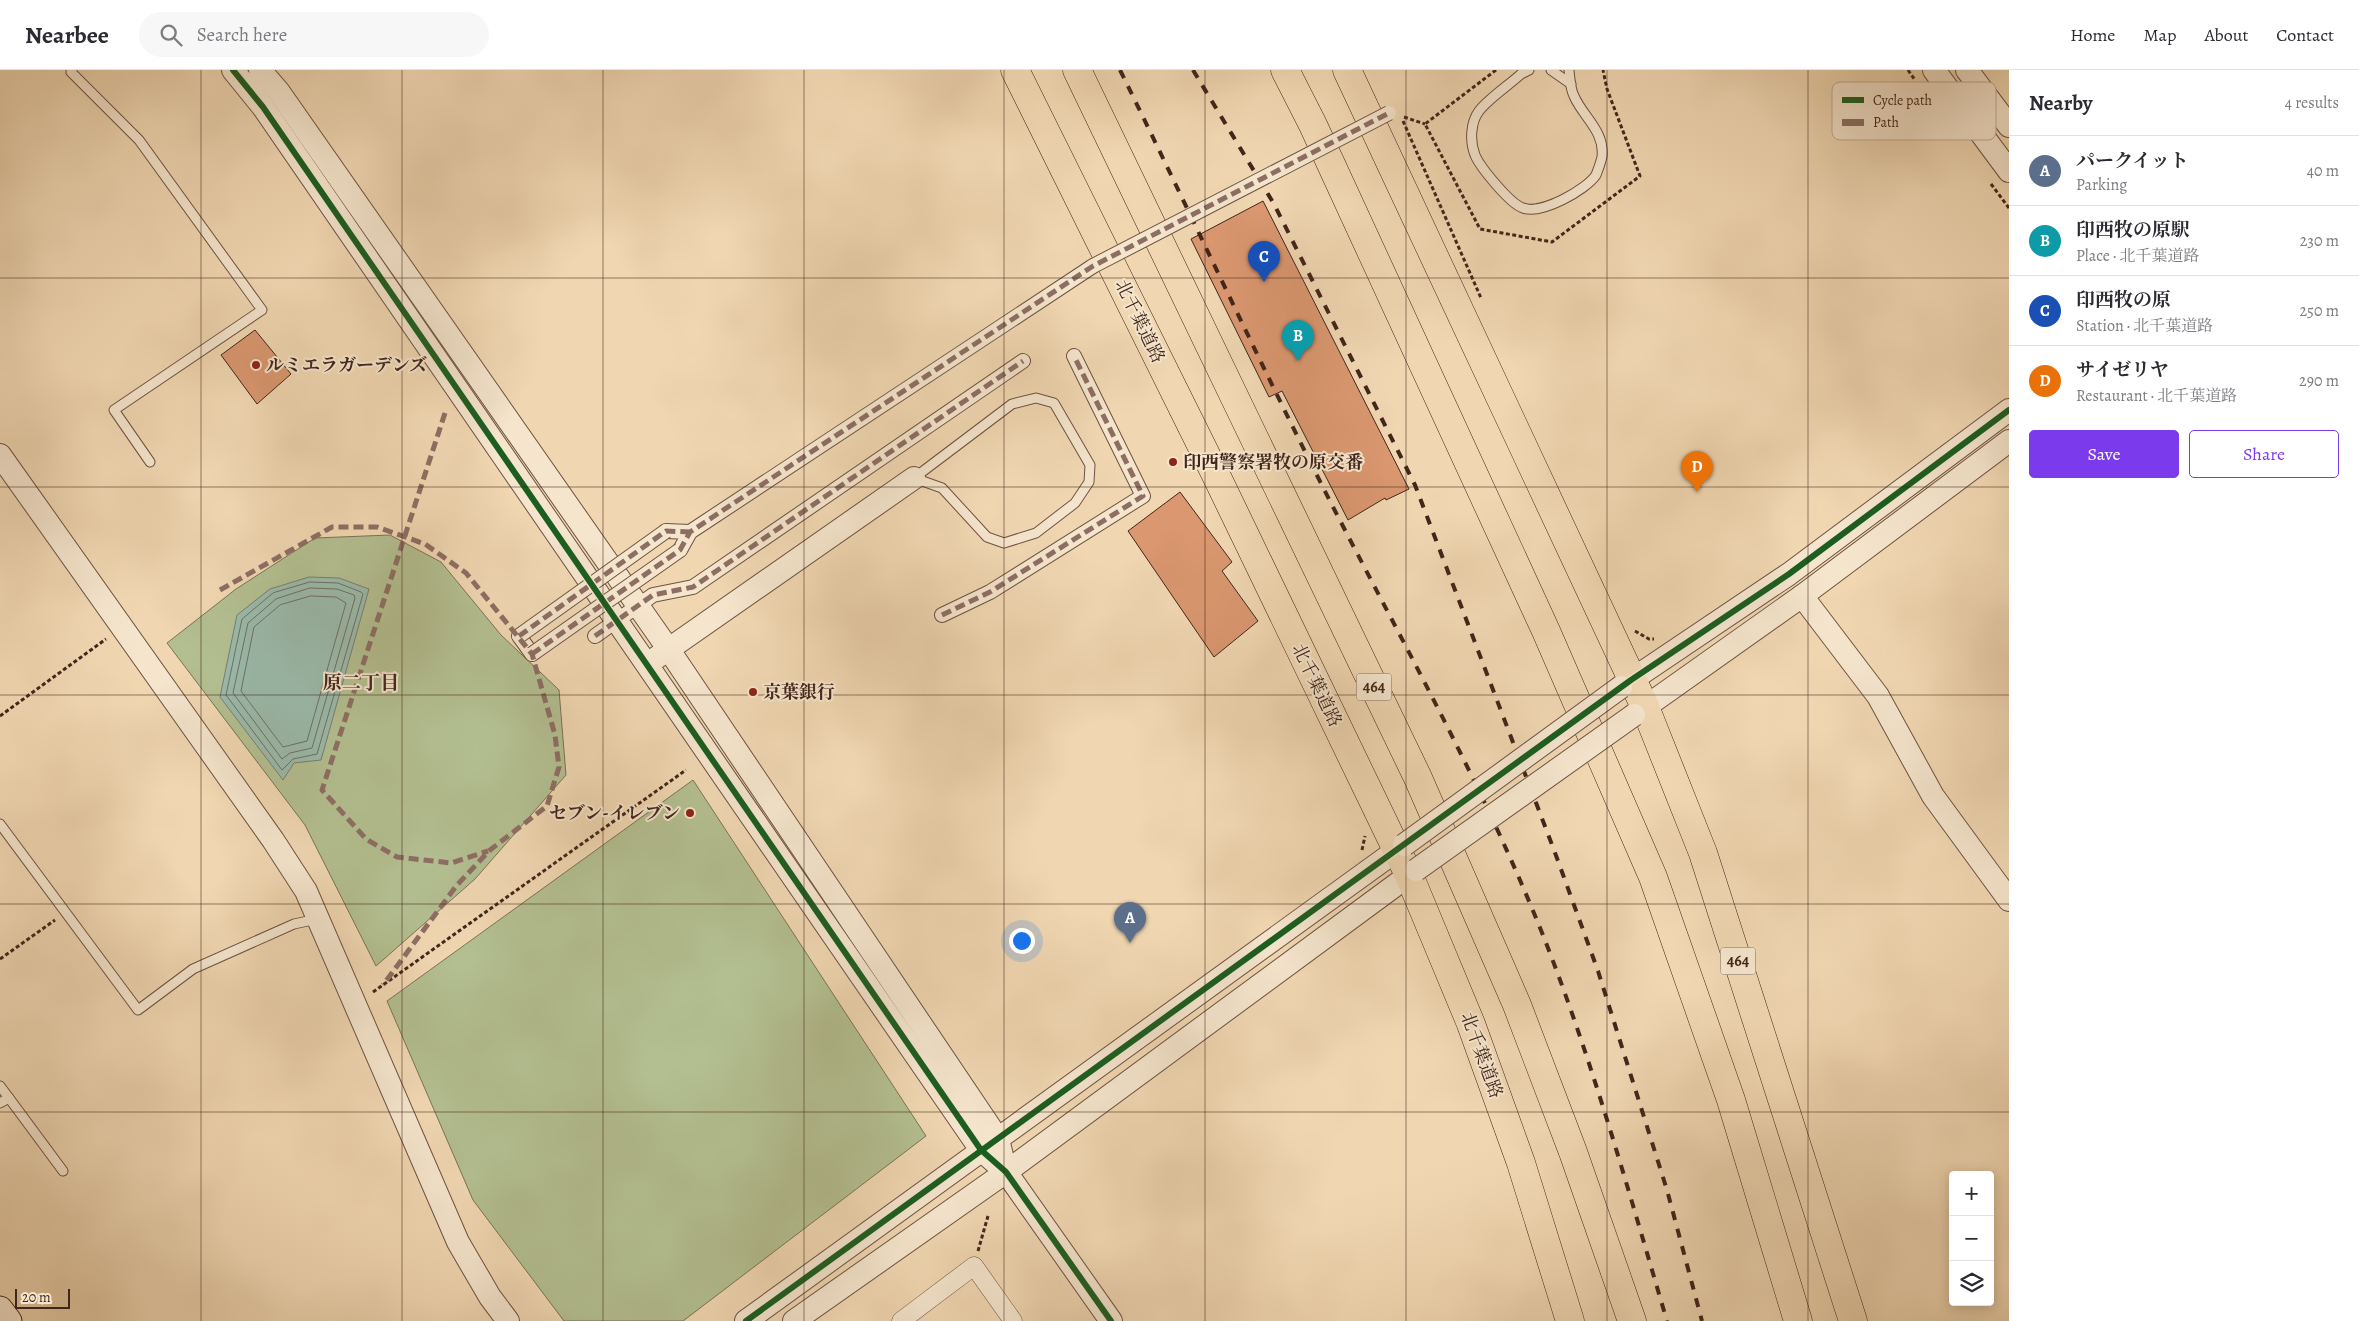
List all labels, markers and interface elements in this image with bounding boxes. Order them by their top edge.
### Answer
search box [139,12,489,57]
text: Nearbee [25,19,109,51]
icon: search [157,21,185,49]
text: Search here [197,22,287,48]
text: Home [2070,23,2115,47]
text: Map [2143,23,2176,47]
text: About [2204,23,2248,47]
text: Contact [2276,23,2334,47]
legend [1832,82,1996,140]
text: Nearby [2029,89,2092,117]
text: Cycle path [1873,91,1933,110]
text: 4 results [2285,92,2339,114]
text: Path [1873,113,1900,132]
text: パークイット [2076,148,2189,174]
text: A [2040,160,2050,182]
text: 40 m [2307,160,2339,182]
text: Parking [2076,174,2127,196]
text: 印西牧の原駅 [2076,217,2190,243]
text: B [2040,230,2050,252]
text: 230 m [2300,230,2339,252]
pin: C [1248,241,1280,282]
text: Place · 北千葉道路 [2076,245,2199,267]
street label: 北千葉道路 [1109,275,1171,367]
text: 印西牧の原 [2076,287,2171,313]
text: C [2040,300,2050,322]
text: 250 m [2300,300,2339,322]
text: Station · 北千葉道路 [2076,315,2213,337]
pin: B [1282,320,1314,361]
place label: ルミエラガーデンズ [266,353,427,377]
text: サイゼリヤ [2076,357,2169,383]
marker: ルミエラガーデンズ [250,359,262,371]
text: D [2039,370,2051,392]
text: 290 m [2299,370,2339,392]
text: Restaurant · 北千葉道路 [2076,385,2237,407]
button: Save [2029,430,2179,478]
button: Share [2189,430,2339,478]
place label: 印西警察署牧の原交番 [1183,450,1363,474]
pin: D [1681,451,1713,492]
marker: 印西警察署牧の原交番 [1167,456,1179,468]
street label: 北千葉道路 [1286,639,1348,731]
district label: 原二丁目 [323,670,399,696]
road number: 464 [1356,674,1392,700]
place label: 京葉銀行 [763,680,835,704]
marker: 京葉銀行 [747,686,759,698]
place label: セブン-イレブン [549,801,680,825]
marker: セブン-イレブン [684,807,696,819]
pin: A [1114,902,1146,943]
your location [1009,928,1035,954]
road number: 464 [1720,948,1756,974]
street label: 北千葉道路 [1455,1009,1509,1101]
map controls [1949,1171,1994,1306]
button: + [1949,1171,1994,1216]
button: − [1949,1216,1994,1261]
button: layers [1949,1261,1994,1306]
scale bar [15,1286,70,1309]
text: 20 m [22,1288,51,1307]

